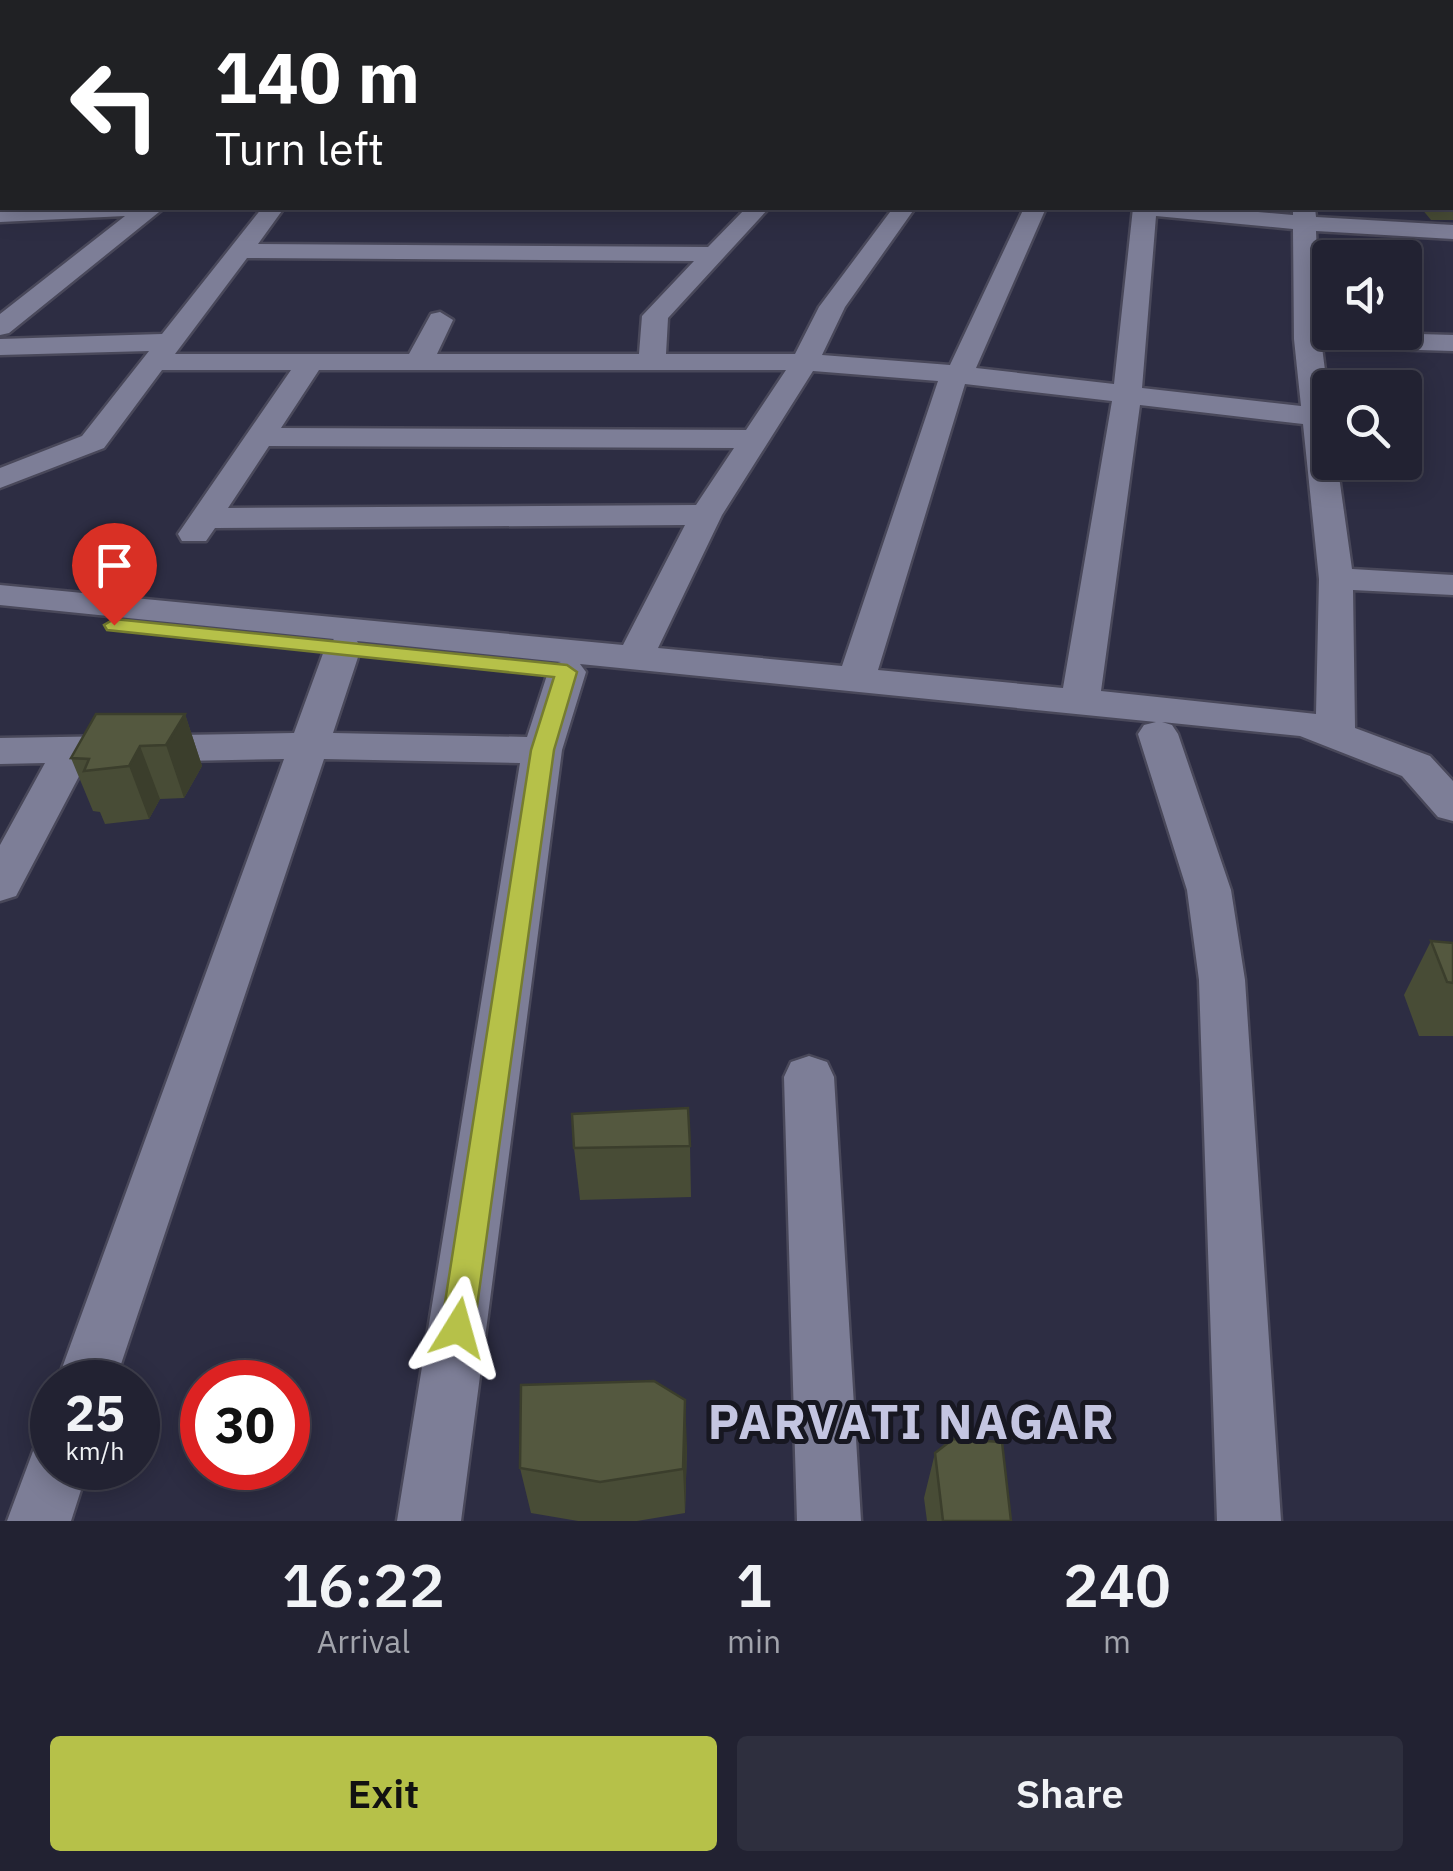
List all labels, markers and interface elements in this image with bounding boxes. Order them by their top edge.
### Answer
text: 140 m [215,31,420,122]
icon: left [50,40,180,170]
text: Turn left [215,119,384,177]
map controls [1312,240,1422,480]
button: sound [1312,240,1422,350]
button: search [1312,370,1422,480]
pin [72,523,157,626]
icon: arrive [87,538,142,593]
position arrow [406,1276,510,1380]
speed limit sign: 30 [180,1360,310,1490]
text: 25 [65,1380,125,1445]
district label: PARVATI NAGAR [708,1390,1116,1452]
text: km/h [66,1434,124,1467]
text: 16:22 [282,1545,445,1624]
text: 1 [736,1545,772,1624]
text: 240 [1063,1545,1171,1624]
text: Arrival [317,1620,410,1662]
text: min [727,1620,781,1662]
text: m [1103,1620,1131,1662]
button: Exit [50,1736,717,1851]
button: Share [737,1736,1403,1851]

